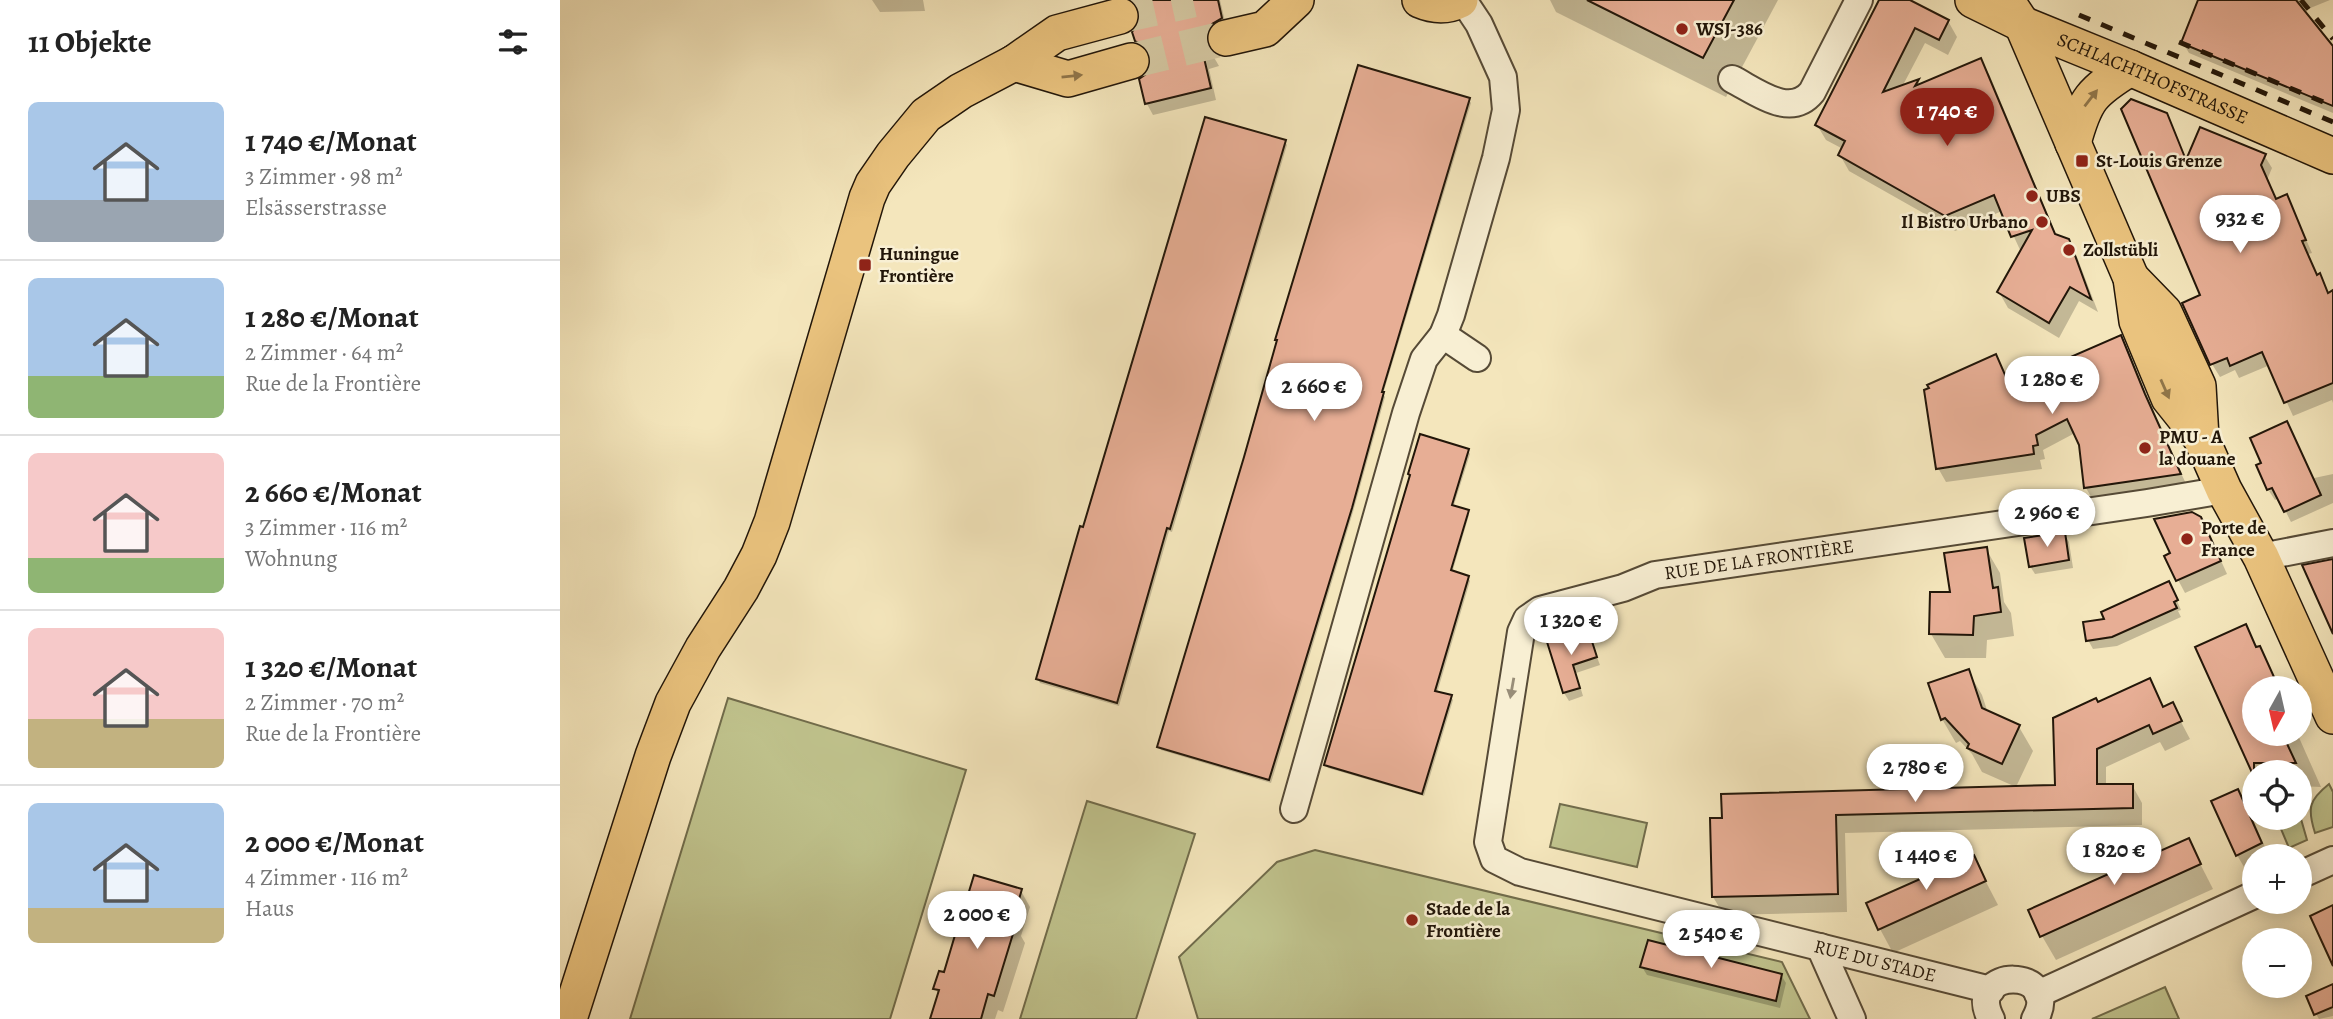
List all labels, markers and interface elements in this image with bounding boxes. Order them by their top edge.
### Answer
place label: WSJ-386 [1695,16,1763,42]
marker: WSJ-386 [1674,21,1690,37]
text: 11 Objekte [28,22,152,62]
icon: filters [494,23,532,61]
street label: SCHLACHTHOFSTRASSE [2053,27,2252,131]
one-way arrow [1062,70,1084,81]
pin: 1 740 € [1882,88,2012,148]
one-way arrow [2084,89,2098,107]
text: 1 740 € [1916,95,1978,126]
text: 1 740 €/Monat [245,121,417,161]
icon: home [84,130,168,214]
place label: St-Louis Grenze [2096,148,2222,174]
marker: St-Louis Grenze [2074,153,2090,169]
text: 3 Zimmer · 98 m² [245,161,403,192]
place label: UBS [2046,183,2081,209]
marker: UBS [2024,188,2040,204]
text: Elsässerstrasse [245,192,387,223]
pin: 932 € [2191,196,2289,255]
text: 932 € [2216,202,2264,233]
place label: Il Bistro Urbano [1901,209,2028,235]
marker: Il Bistro Urbano [2034,214,2050,230]
place label: Zollstübli [2083,237,2159,263]
place label: Huningue Frontière [879,241,959,289]
marker: Zollstübli [2061,242,2077,258]
marker: Huningue Frontière [857,257,873,273]
text: 1 280 €/Monat [245,297,419,337]
icon: home [84,306,168,390]
text: 2 Zimmer · 64 m² [245,337,403,368]
pin: 1 280 € [1987,356,2117,416]
text: 1 280 € [2020,363,2084,394]
pin: 2 660 € [1249,364,1379,423]
text: Rue de la Frontière [245,368,421,399]
text: 2 660 € [1281,370,1347,401]
one-way arrow [2160,378,2171,399]
place label: PMU - A la douane [2159,424,2236,472]
marker: PMU - A la douane [2137,440,2153,456]
text: 2 660 €/Monat [245,472,422,512]
icon: home [84,481,168,565]
pin: 2 960 € [1982,490,2112,549]
text: 2 960 € [2014,496,2080,527]
text: 3 Zimmer · 116 m² [245,512,407,543]
place label: Porte de France [2201,515,2267,563]
marker: Porte de France [2179,531,2195,547]
street label: RUE DE LA FRONTIÈRE [1663,533,1856,586]
text: Wohnung [245,543,338,574]
pin: 1 320 € [1506,598,1636,657]
text: 1 320 € [1540,604,1602,635]
text: 1 320 €/Monat [245,647,417,687]
icon: home [84,656,168,740]
north arrow [2242,676,2312,746]
map controls [2242,676,2312,998]
one-way arrow [1506,677,1517,699]
text: 2 Zimmer · 70 m² [245,687,404,718]
text: Rue de la Frontière [245,718,421,749]
pin: 2 780 € [1850,744,1980,804]
text: 2 780 € [1883,751,1947,782]
button: locate [2242,760,2312,830]
text: 2 000 €/Monat [245,822,424,862]
pin: 1 820 € [2049,828,2179,887]
icon: home [84,831,168,915]
pin: 1 440 € [1861,832,1991,892]
text: 1 820 € [2082,834,2146,865]
text: 1 440 € [1895,839,1957,870]
button: + [2242,844,2312,914]
text: 4 Zimmer · 116 m² [245,862,408,893]
pin: 2 000 € [912,892,1042,951]
text: Haus [245,893,294,924]
place label: Stade de la Frontière [1426,896,1511,944]
text: 2 000 € [943,898,1011,929]
pin: 2 540 € [1646,911,1776,970]
marker: Stade de la Frontière [1404,912,1420,928]
text: 2 540 € [1679,917,1743,948]
button: − [2242,928,2312,998]
street label: RUE DU STADE [1811,933,1939,989]

